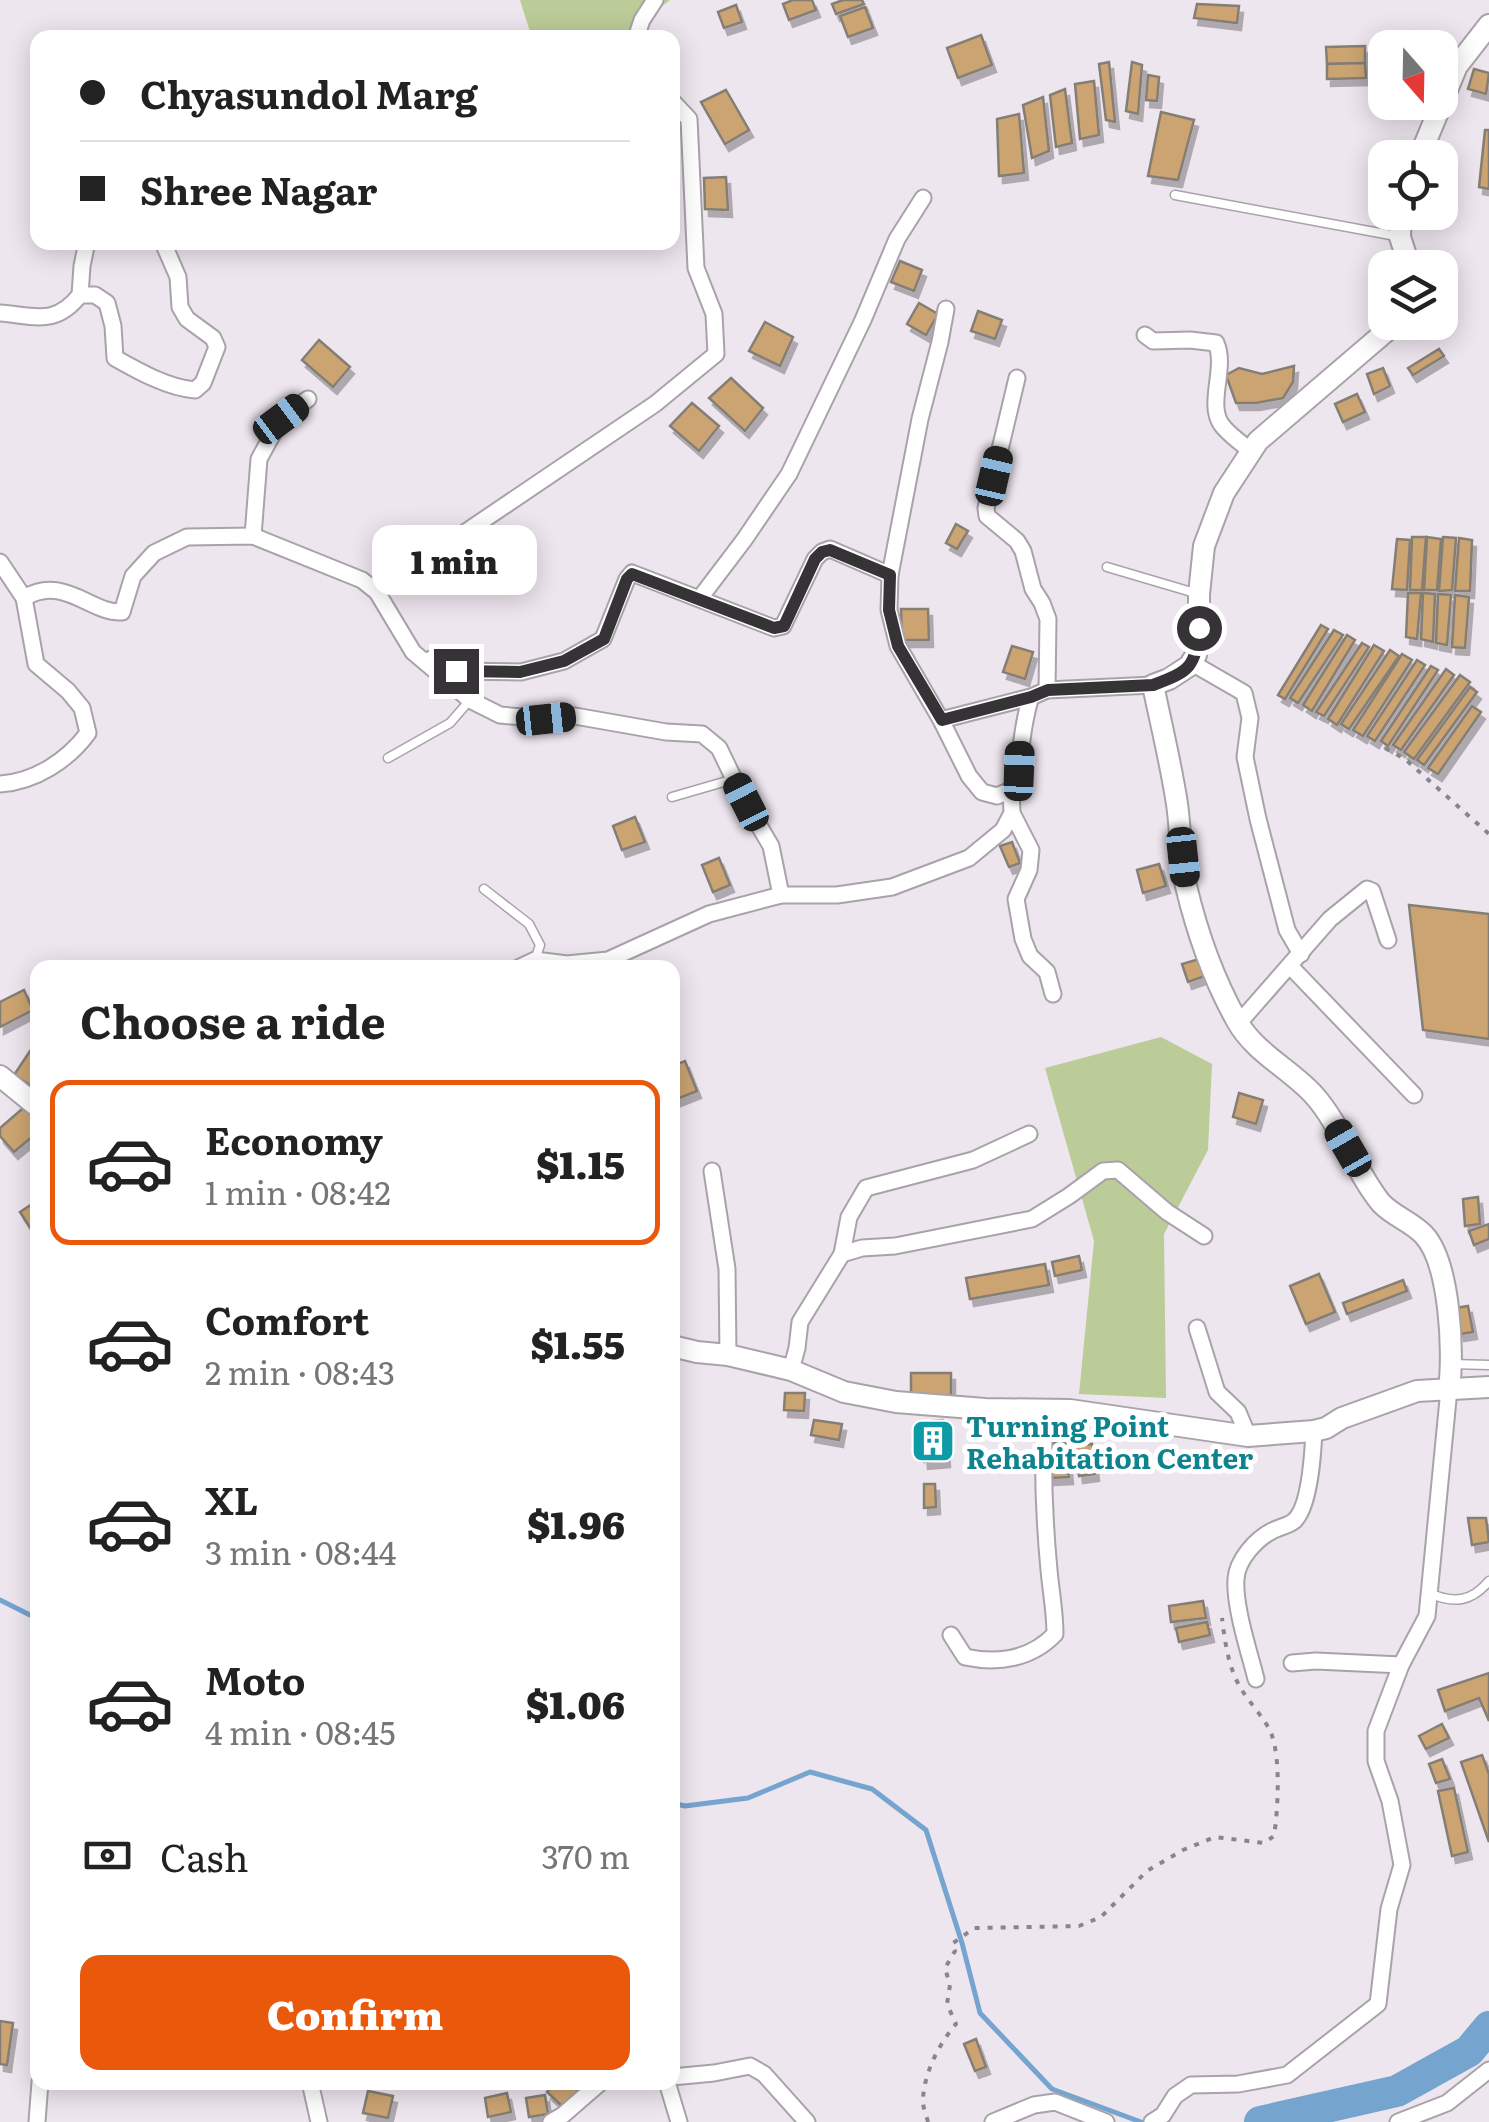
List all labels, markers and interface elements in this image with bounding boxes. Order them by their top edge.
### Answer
north arrow [1368,30,1458,120]
map controls [1368,30,1458,340]
text: Chyasundol Marg [140,64,478,121]
button: locate [1368,140,1458,230]
text: Shree Nagar [140,160,377,217]
button: layers [1368,250,1458,340]
car [248,389,314,449]
car [973,443,1015,509]
callout: 1 min [374,526,538,596]
text: 1 min [411,536,498,584]
route start [1177,606,1222,651]
route end [434,649,479,694]
car [515,701,577,737]
car [1003,740,1035,802]
car [719,768,773,836]
car [1165,826,1201,888]
text: Choose a ride [80,986,386,1053]
text: Economy [205,1110,383,1167]
car [1320,1115,1376,1181]
icon: car [85,1118,175,1208]
text: $1.15 [536,1134,625,1191]
text: 1 min · 08:42 [205,1167,391,1215]
text: Comfort [205,1290,369,1347]
icon: car [85,1298,175,1388]
text: $1.55 [530,1314,625,1371]
text: 2 min · 08:43 [205,1347,395,1395]
place label: Turning Point Rehabitation Center [966,1404,1253,1478]
building icon: Turning Point Rehabitation Center [910,1418,956,1464]
text: XL [205,1470,258,1527]
icon: car [85,1478,175,1568]
text: $1.96 [527,1494,625,1551]
text: 3 min · 08:44 [205,1527,397,1575]
text: Moto [205,1650,305,1707]
icon: car [85,1658,175,1748]
text: $1.06 [526,1674,625,1731]
text: 4 min · 08:45 [205,1707,395,1755]
text: Cash [160,1827,249,1884]
icon: cash [80,1828,135,1883]
text: 370 m [541,1831,630,1879]
button: Confirm [80,1955,630,2070]

